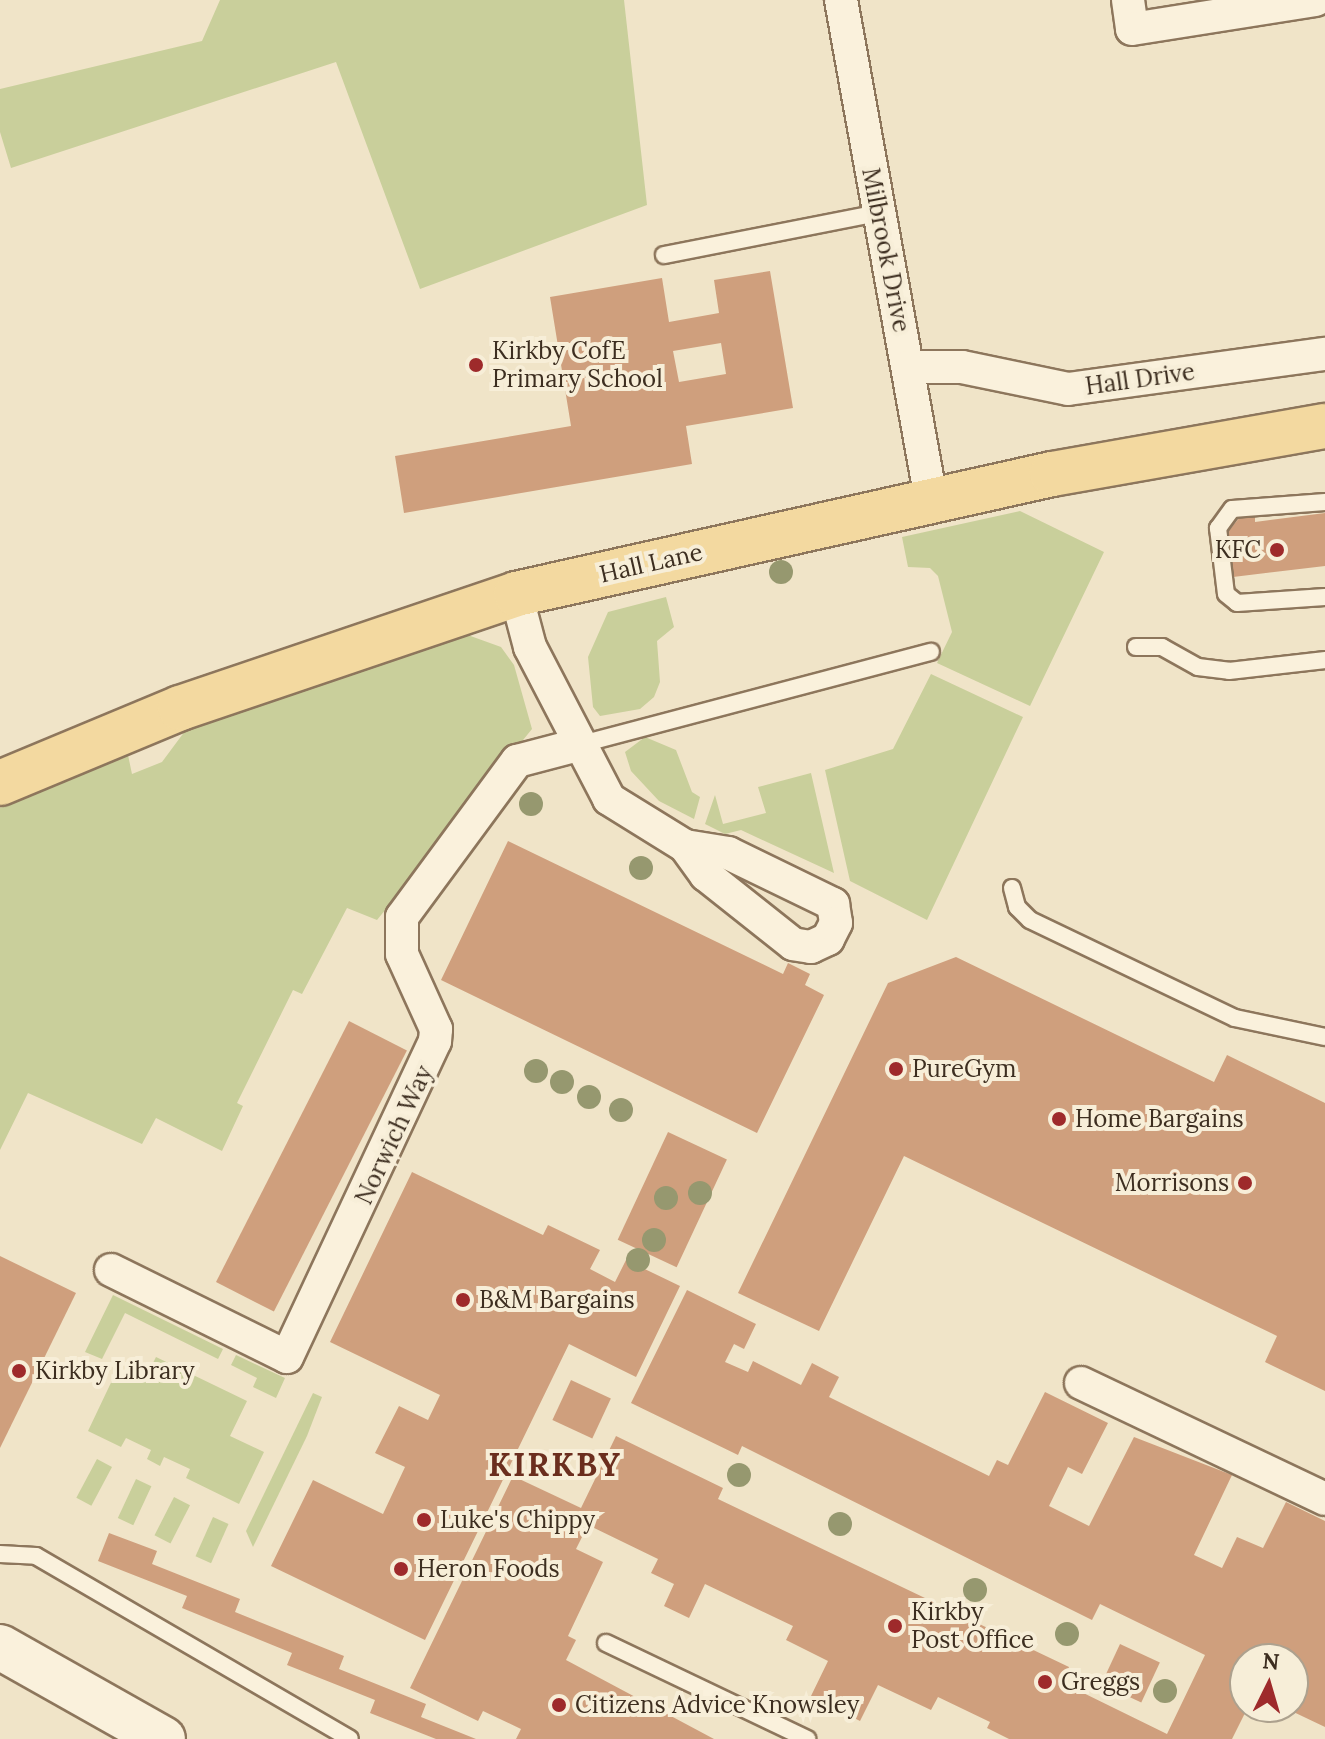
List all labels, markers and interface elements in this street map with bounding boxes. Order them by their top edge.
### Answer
street label: Milbrook Drive [856,165,916,335]
place label: Kirkby CofE Primary School [492,337,663,393]
marker: Kirkby CofE Primary School [467,356,485,374]
street label: Hall Drive [1083,357,1197,401]
place label: KFC [1215,536,1261,564]
street label: Hall Lane [597,537,705,589]
marker: KFC [1268,541,1286,559]
place label: PureGym [912,1055,1016,1083]
marker: PureGym [887,1060,905,1078]
street label: Norwich Way [349,1061,439,1209]
place label: Home Bargains [1075,1105,1244,1133]
marker: Home Bargains [1050,1110,1068,1128]
place label: Morrisons [1115,1169,1229,1197]
marker: Morrisons [1236,1174,1254,1192]
place label: B&M Bargains [479,1286,635,1314]
marker: B&M Bargains [454,1291,472,1309]
place label: Kirkby Library [35,1357,195,1385]
marker: Kirkby Library [10,1362,28,1380]
district label: KIRKBY [488,1446,622,1484]
place label: Luke's Chippy [440,1506,595,1534]
marker: Luke's Chippy [415,1511,433,1529]
place label: Heron Foods [417,1555,560,1583]
marker: Heron Foods [392,1560,410,1578]
place label: Kirkby Post Office [911,1598,1034,1654]
marker: Kirkby Post Office [886,1617,904,1635]
north arrow [1229,1643,1309,1723]
text: N [1261,1646,1281,1676]
place label: Greggs [1061,1668,1140,1696]
marker: Greggs [1036,1673,1054,1691]
place label: Citizens Advice Knowsley [575,1691,859,1719]
marker: Citizens Advice Knowsley [550,1696,568,1714]

